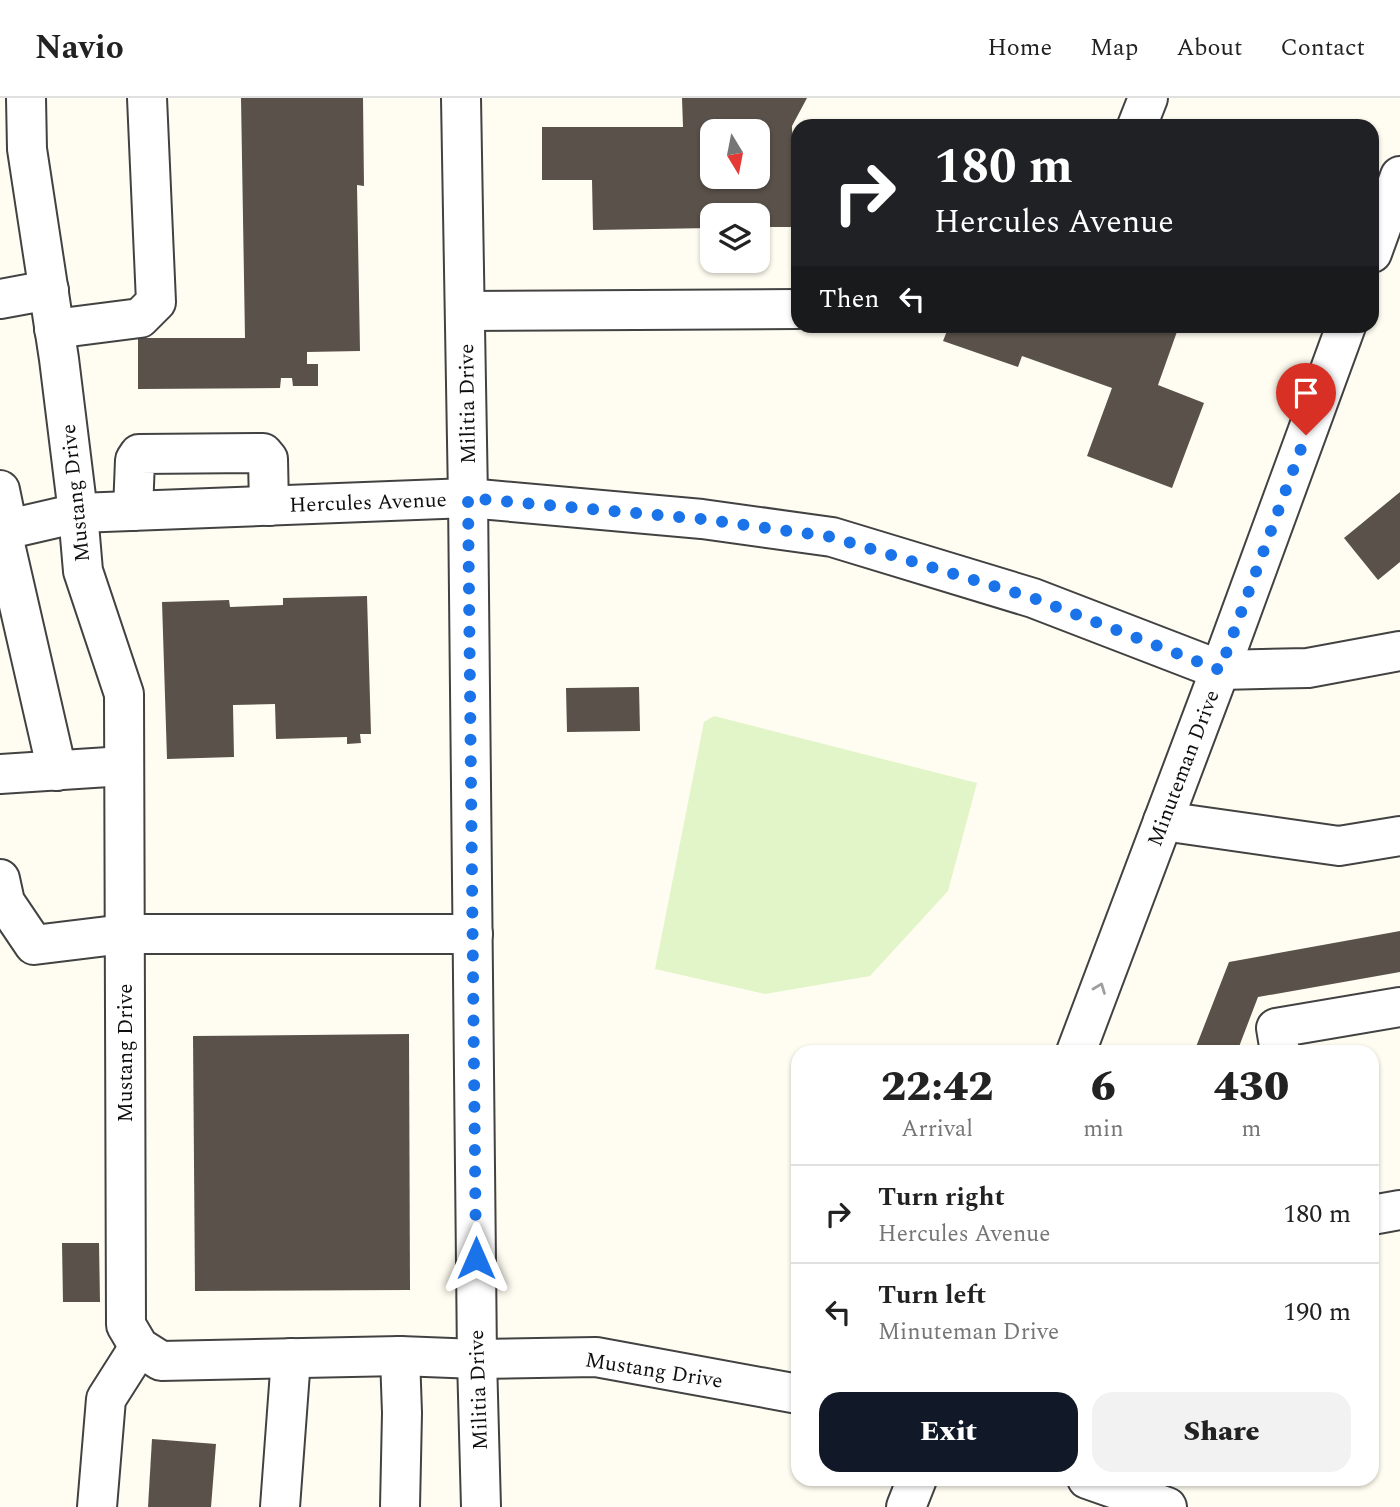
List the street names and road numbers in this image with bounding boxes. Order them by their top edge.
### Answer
street label: Militia Drive [451,344,485,464]
street label: Mustang Drive [53,422,99,564]
street label: Hercules Avenue [289,484,447,522]
street label: Minuteman Drive [1139,685,1229,851]
street label: Mustang Drive [110,984,142,1122]
street label: Militia Drive [461,1329,497,1451]
street label: Mustang Drive [583,1344,725,1398]

